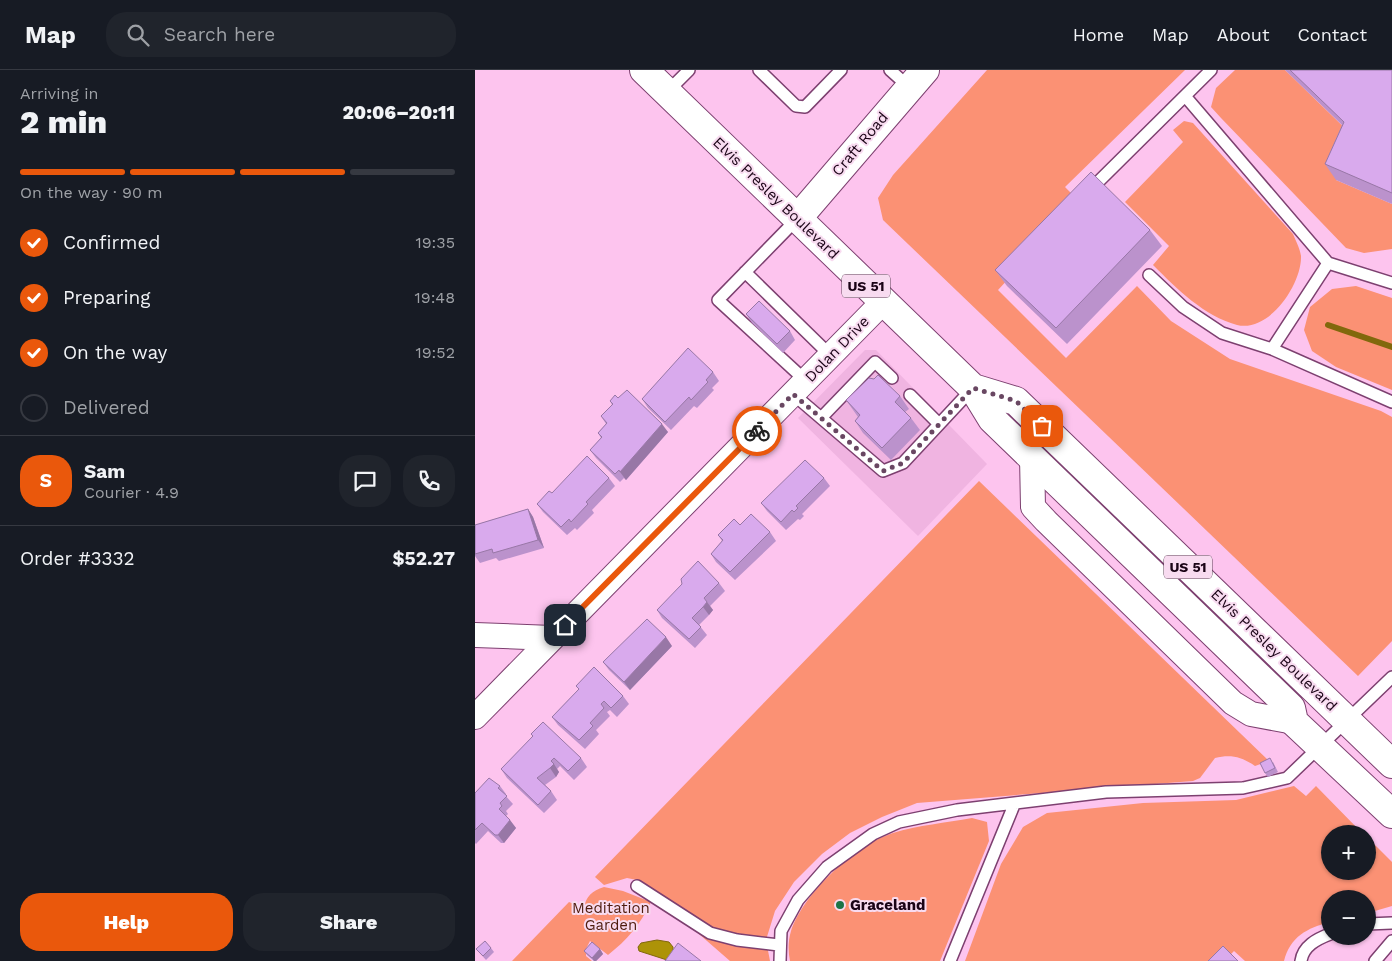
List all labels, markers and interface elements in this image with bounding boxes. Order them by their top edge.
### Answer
search box [106,12,456,57]
text: Map [25,21,76,49]
icon: search [124,21,152,49]
text: Search here [164,23,275,46]
text: Home [1073,24,1124,45]
text: Map [1152,24,1189,45]
text: About [1217,24,1269,45]
text: Contact [1297,24,1367,45]
text: Arriving in [20,84,98,103]
text: 20:06–20:11 [342,101,455,124]
text: 2 min [20,103,107,141]
street label: Craft Road [828,108,892,180]
street label: Elvis Presley Boulevard [709,133,843,263]
text: On the way · 90 m [20,183,163,202]
icon: check [20,229,48,257]
text: Confirmed [63,231,160,254]
text: 19:35 [416,233,455,252]
road number: US 51 [842,275,890,298]
icon: check [20,284,48,312]
text: Preparing [63,286,150,309]
text: 19:48 [415,288,455,307]
street label: Dolan Drive [801,312,873,386]
icon: check [20,339,48,367]
text: On the way [63,341,167,364]
text: 19:52 [416,343,455,362]
text: Delivered [63,396,150,419]
pin [1021,405,1063,447]
courier [732,406,782,456]
icon: bag [1028,412,1056,440]
icon: bike [743,417,771,445]
button: chat [339,455,391,507]
button: phone [403,455,455,507]
text: Sam [84,460,125,483]
text: S [40,469,52,492]
text: Courier · 4.9 [84,483,179,502]
text: Order #3332 [20,547,135,570]
text: $52.27 [392,547,455,570]
road number: US 51 [1164,556,1212,578]
street label: Elvis Presley Boulevard [1207,585,1341,715]
pin [544,604,586,646]
icon: home [551,611,579,639]
map controls [1321,825,1376,945]
button: + [1321,825,1376,880]
button: − [1321,890,1376,945]
button: Help [20,893,233,951]
button: Share [243,893,455,951]
place label: Graceland [850,896,925,914]
park label: Meditation Garden [572,899,650,934]
marker: Graceland [834,899,846,911]

